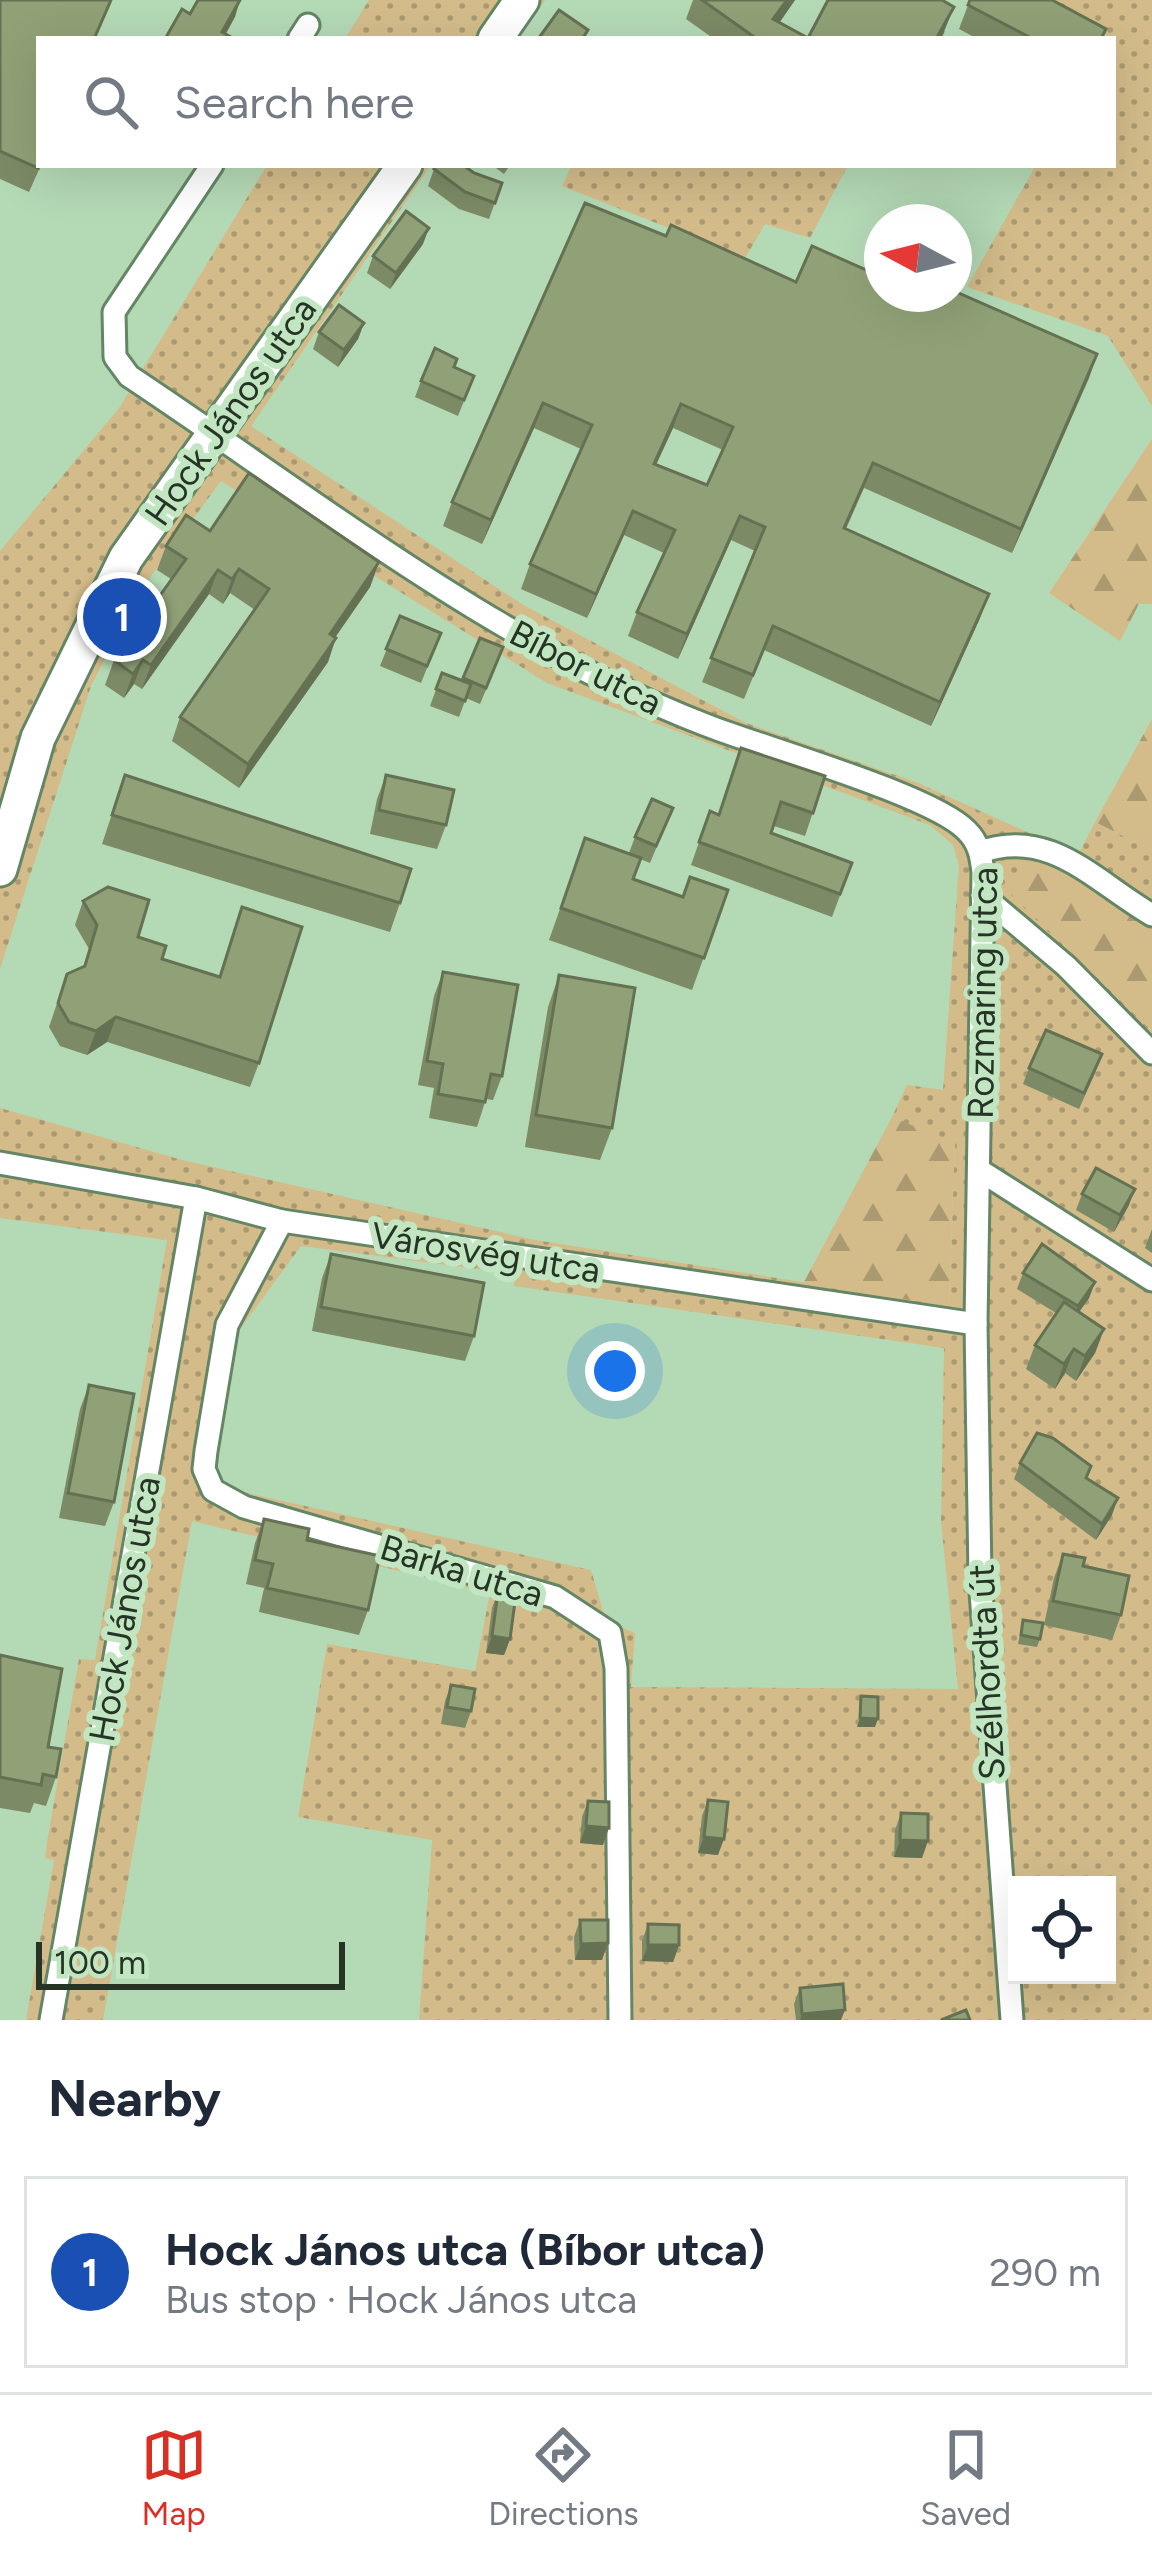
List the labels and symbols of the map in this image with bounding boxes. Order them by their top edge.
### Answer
north arrow [864,204,972,312]
street label: Hock János utca [136,289,325,534]
pin: 1 [83,572,161,662]
street label: Bíbor utca [503,611,669,724]
street label: Rozmaring utca [959,867,1006,1119]
street label: Városvég utca [368,1213,603,1292]
your location [585,1341,645,1401]
street label: Hock János utca [80,1473,169,1745]
street label: Barka utca [375,1525,549,1616]
street label: Szélhordta út [959,1563,1014,1781]
scale bar [36,1936,345,1989]

